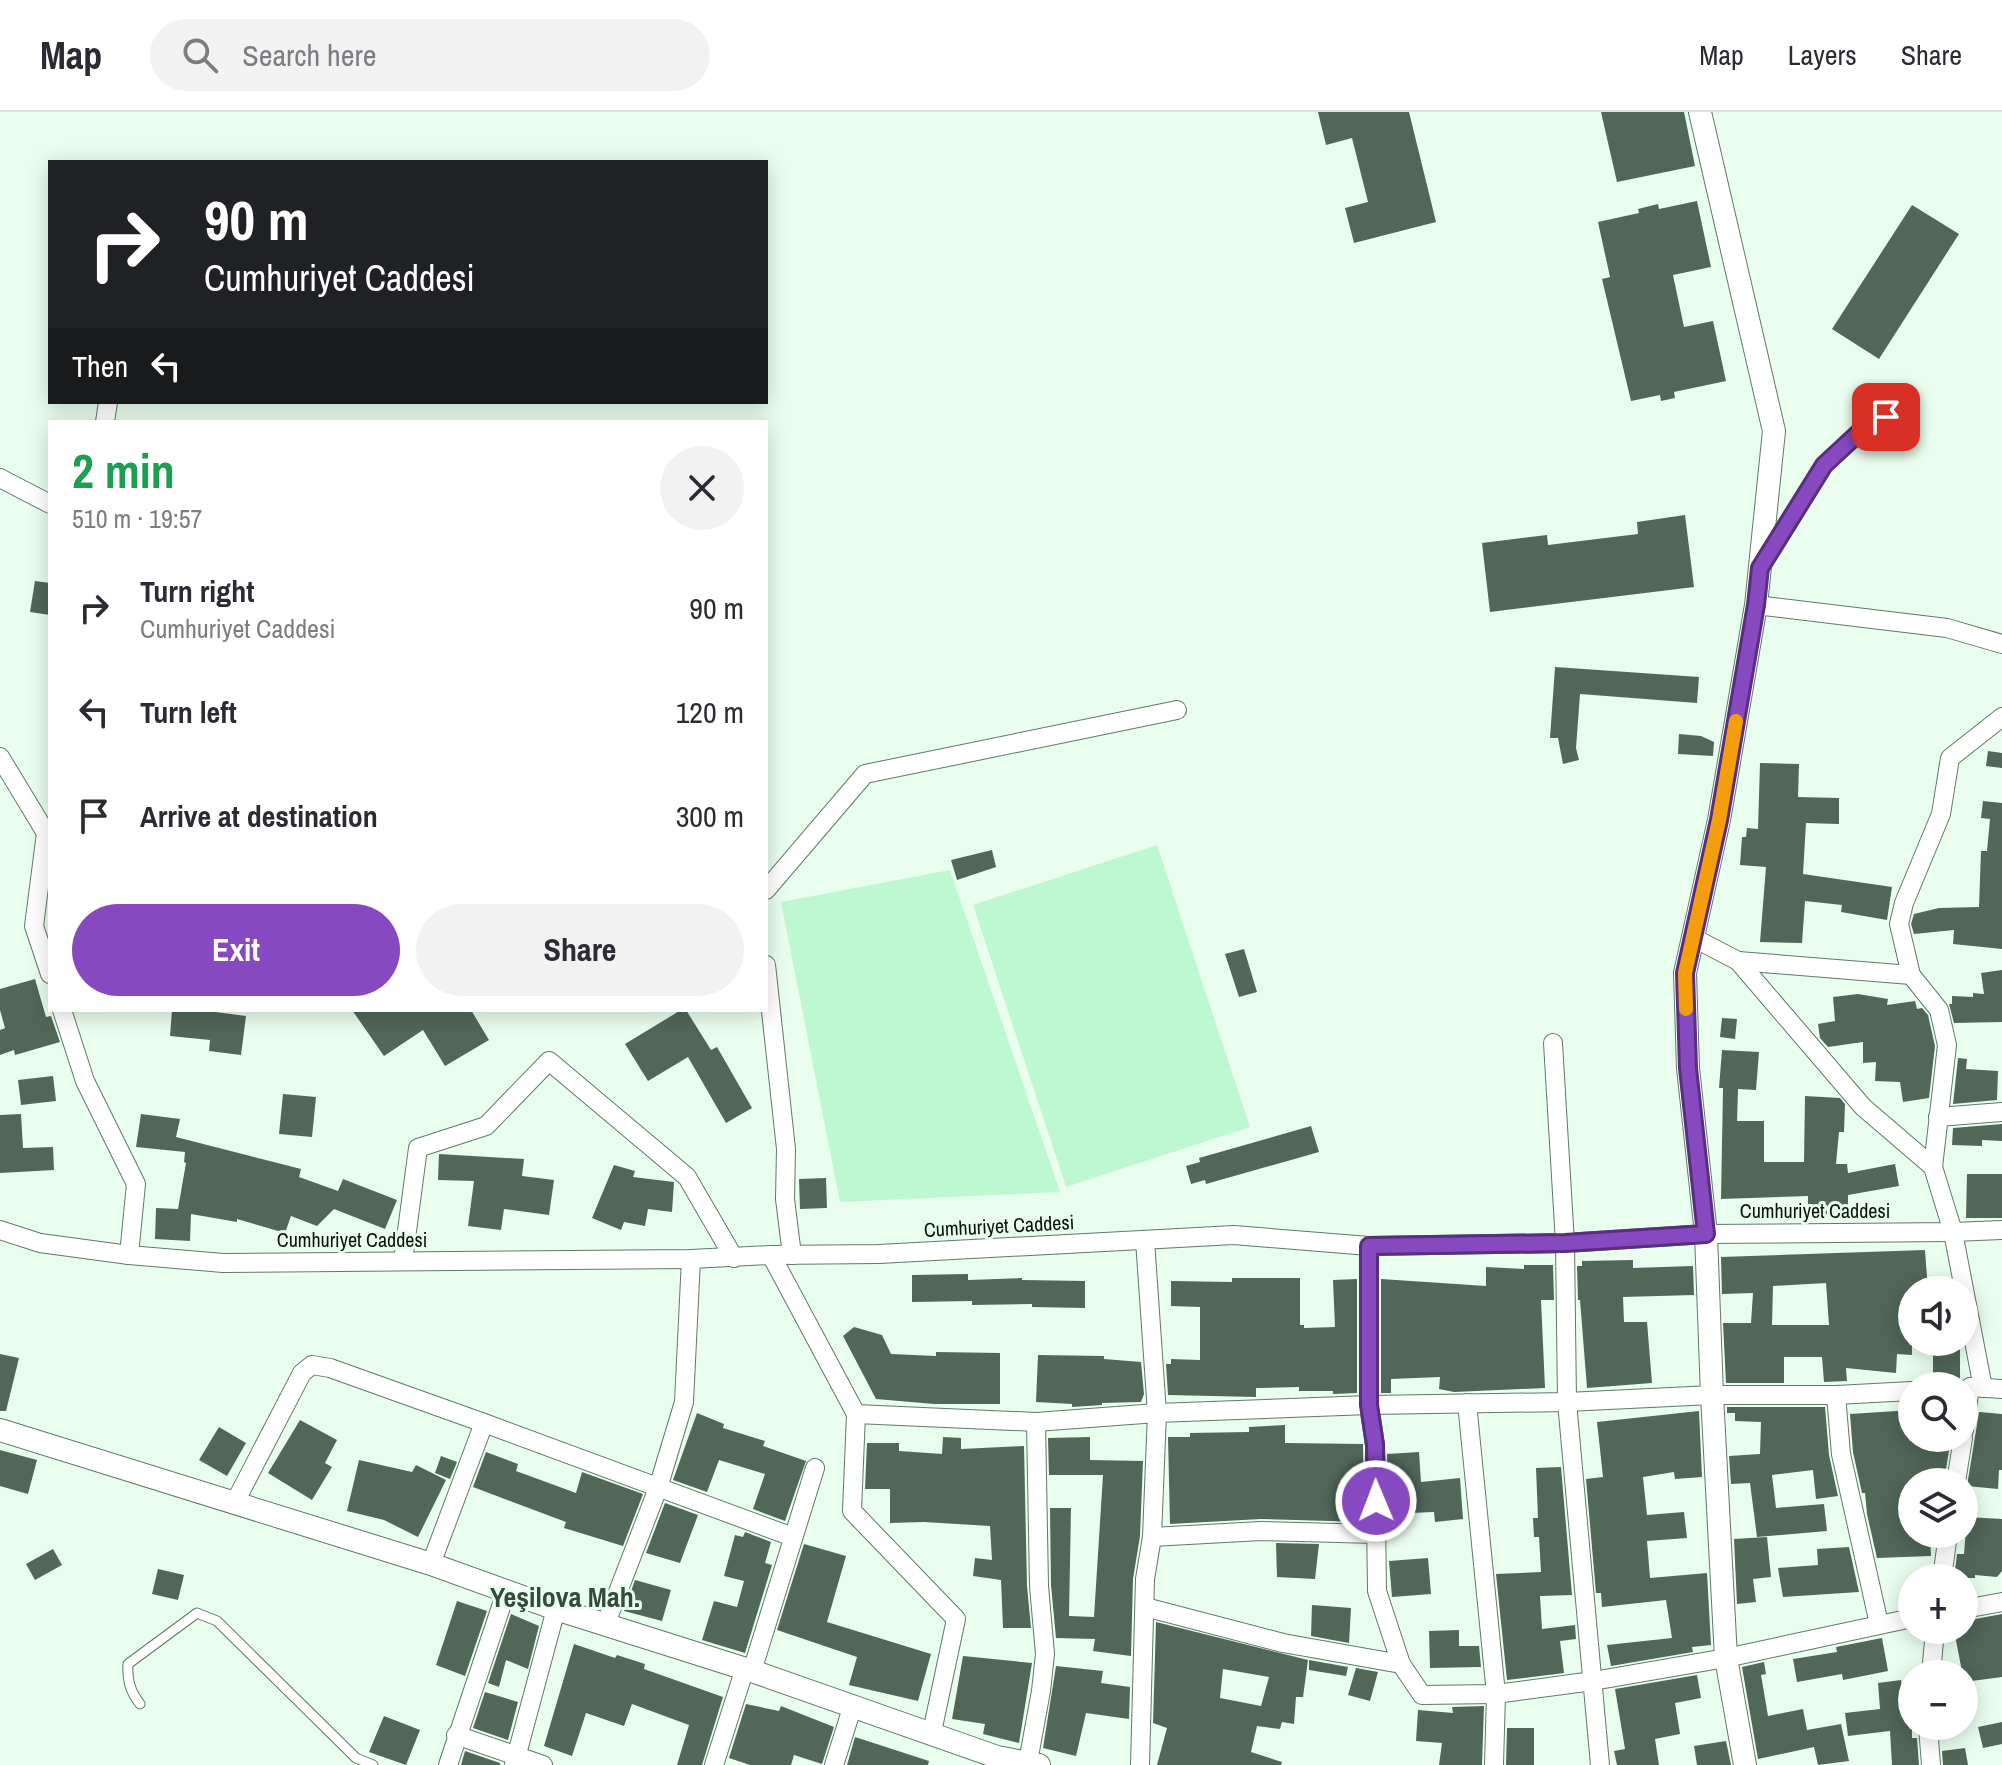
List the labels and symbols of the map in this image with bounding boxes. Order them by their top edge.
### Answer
pin [1852,383,1920,451]
street label: Cumhuriyet Caddesi [1740,1197,1890,1224]
street label: Cumhuriyet Caddesi [923,1208,1075,1243]
street label: Cumhuriyet Caddesi [277,1226,427,1253]
position arrow [1334,1459,1418,1543]
district label: Yeşilova Mah. [490,1578,640,1616]

